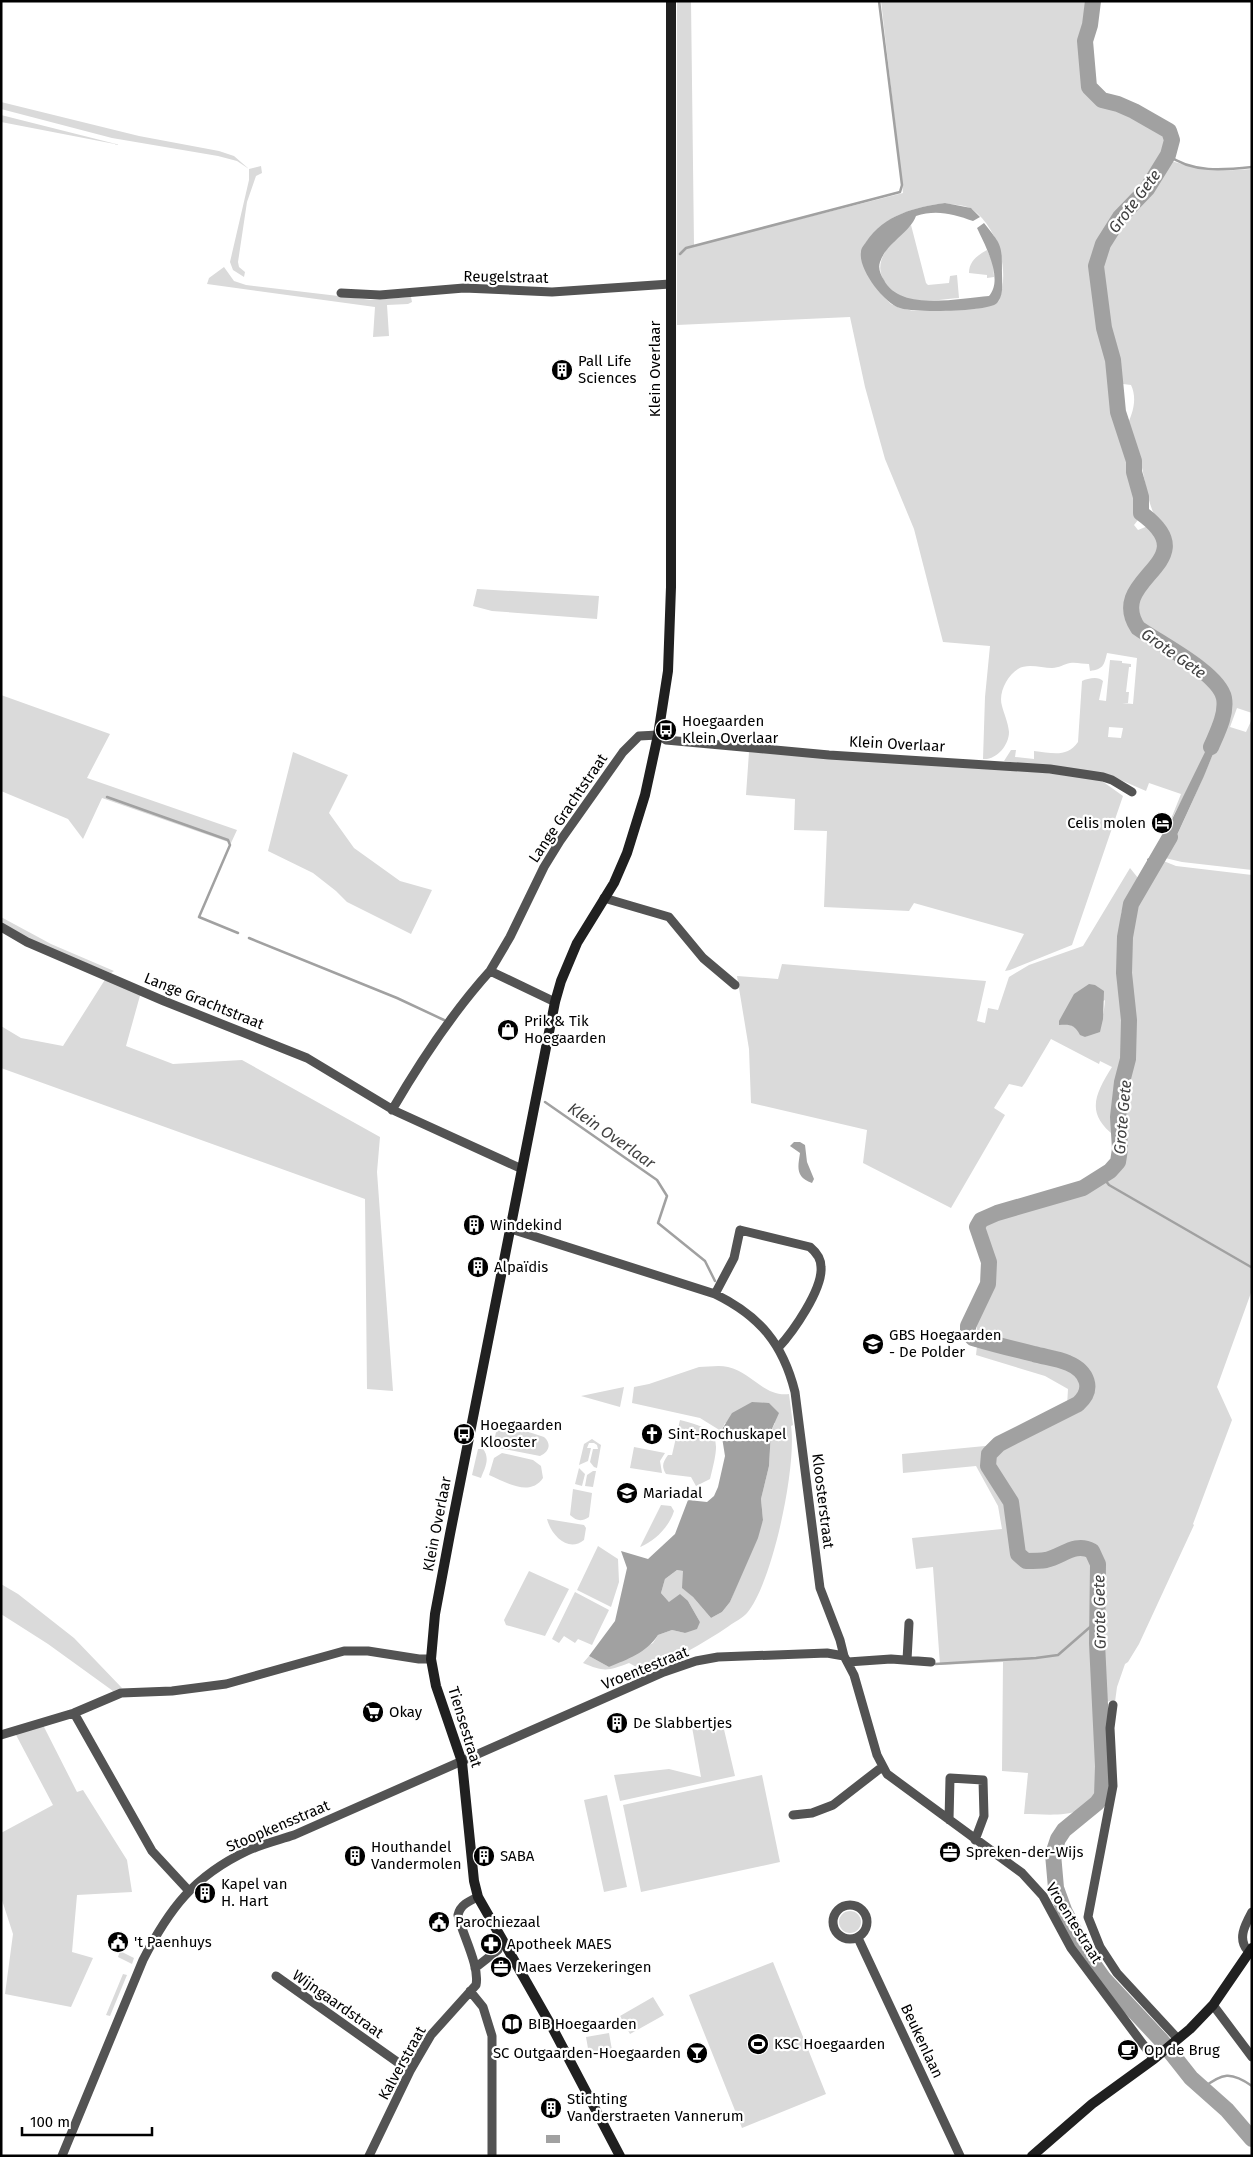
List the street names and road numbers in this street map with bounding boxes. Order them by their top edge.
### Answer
street label: Reugelstraat [463,267,549,287]
street label: Klein Overlaar [646,321,664,417]
street label: Klein Overlaar [848,732,946,756]
street label: Lange Grachtstraat [525,750,611,866]
street label: Lange Grachtstraat [141,969,267,1033]
street label: Kloosterstraat [808,1452,838,1550]
street label: Klein Overlaar [419,1475,455,1573]
street label: Vroentestraat [599,1642,692,1694]
street label: Tiensestraat [444,1684,486,1770]
street label: Stoopkensstraat [224,1796,333,1856]
street label: Vroentestraat [1042,1879,1106,1967]
street label: Wijngaardstraat [289,1966,387,2042]
street label: Beukenlaan [897,2001,947,2081]
street label: Kalverstraat [374,2023,430,2103]

